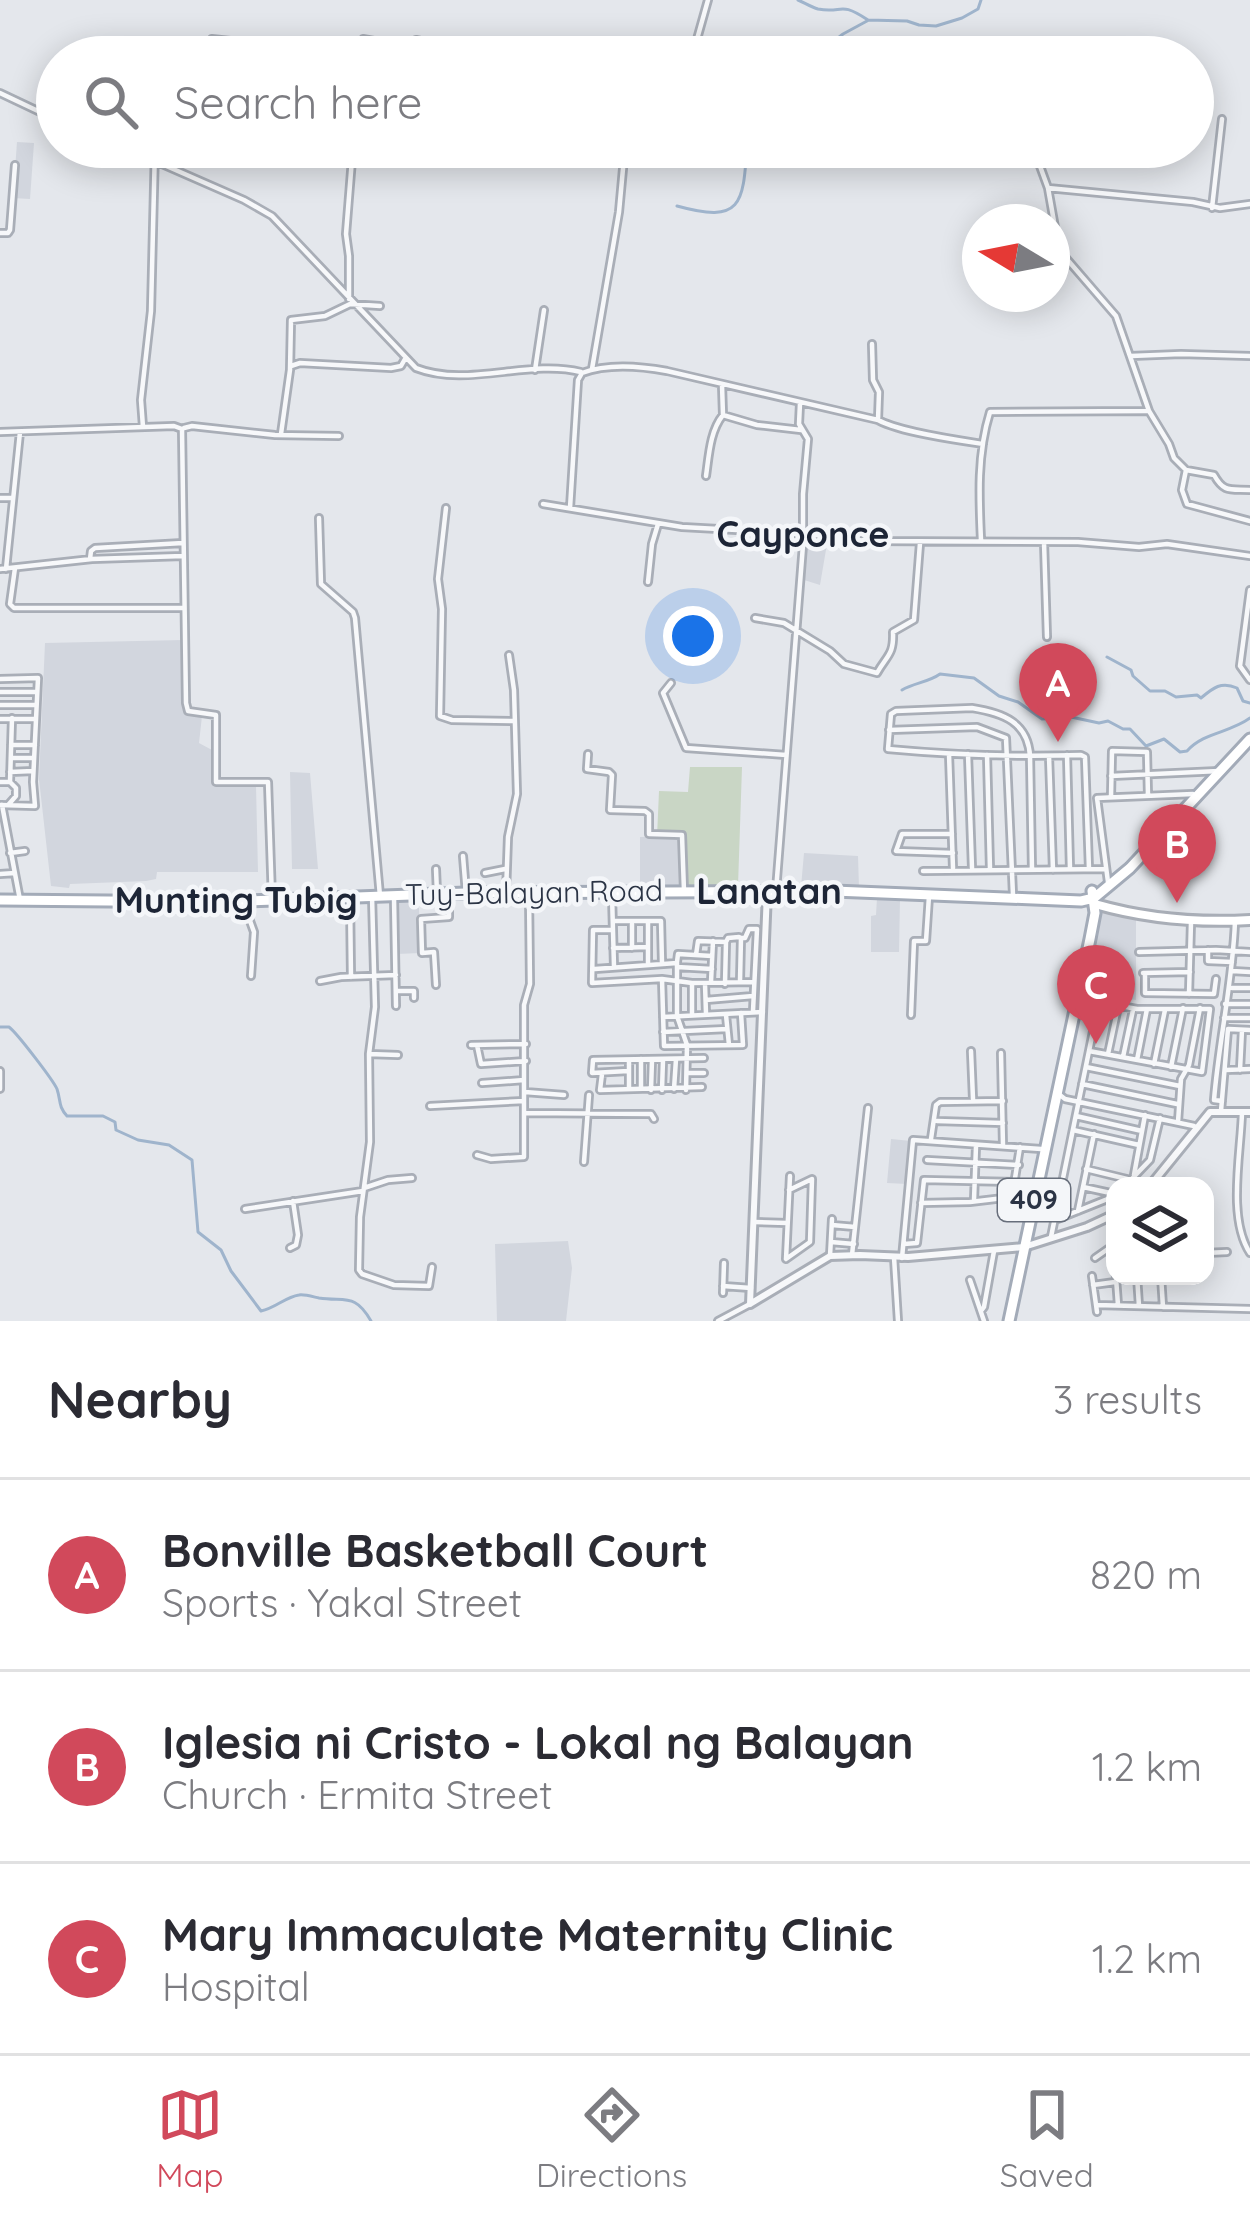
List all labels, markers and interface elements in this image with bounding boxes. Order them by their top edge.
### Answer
search box [36,36,1214,168]
icon: search [78,69,144,135]
text: Search here [174,74,422,130]
north arrow [962,204,1070,312]
district label: Cayponce [717,511,889,556]
your location [663,606,723,666]
pin: A [1019,643,1097,742]
pin: B [1138,804,1216,903]
district label: Lanatan [696,868,842,913]
street label: Tuy-Balayan Road [405,871,663,913]
district label: Munting Tubig [114,877,358,922]
pin: C [1057,945,1135,1044]
map controls [1106,1177,1214,1285]
button: layers [1106,1177,1214,1285]
road number: 409 [998,1179,1070,1221]
text: Nearby [48,1367,232,1431]
text: 3 results [1053,1375,1202,1424]
text: Bonville Basketball Court [162,1522,708,1578]
text: A [75,1550,99,1599]
text: 820 m [1090,1550,1202,1599]
text: Sports · Yakal Street [162,1578,522,1627]
text: Iglesia ni Cristo - Lokal ng Balayan [162,1714,913,1770]
text: B [74,1742,100,1791]
text: 1.2 km [1092,1742,1202,1791]
text: Church · Ermita Street [162,1770,552,1819]
text: Mary Immaculate Maternity Clinic [162,1906,893,1962]
text: C [75,1934,99,1983]
text: 1.2 km [1092,1934,1202,1983]
text: Hospital [162,1962,310,2011]
tab: Map [156,2082,224,2195]
tab: Directions [536,2082,687,2195]
tab: Saved [1000,2082,1094,2195]

